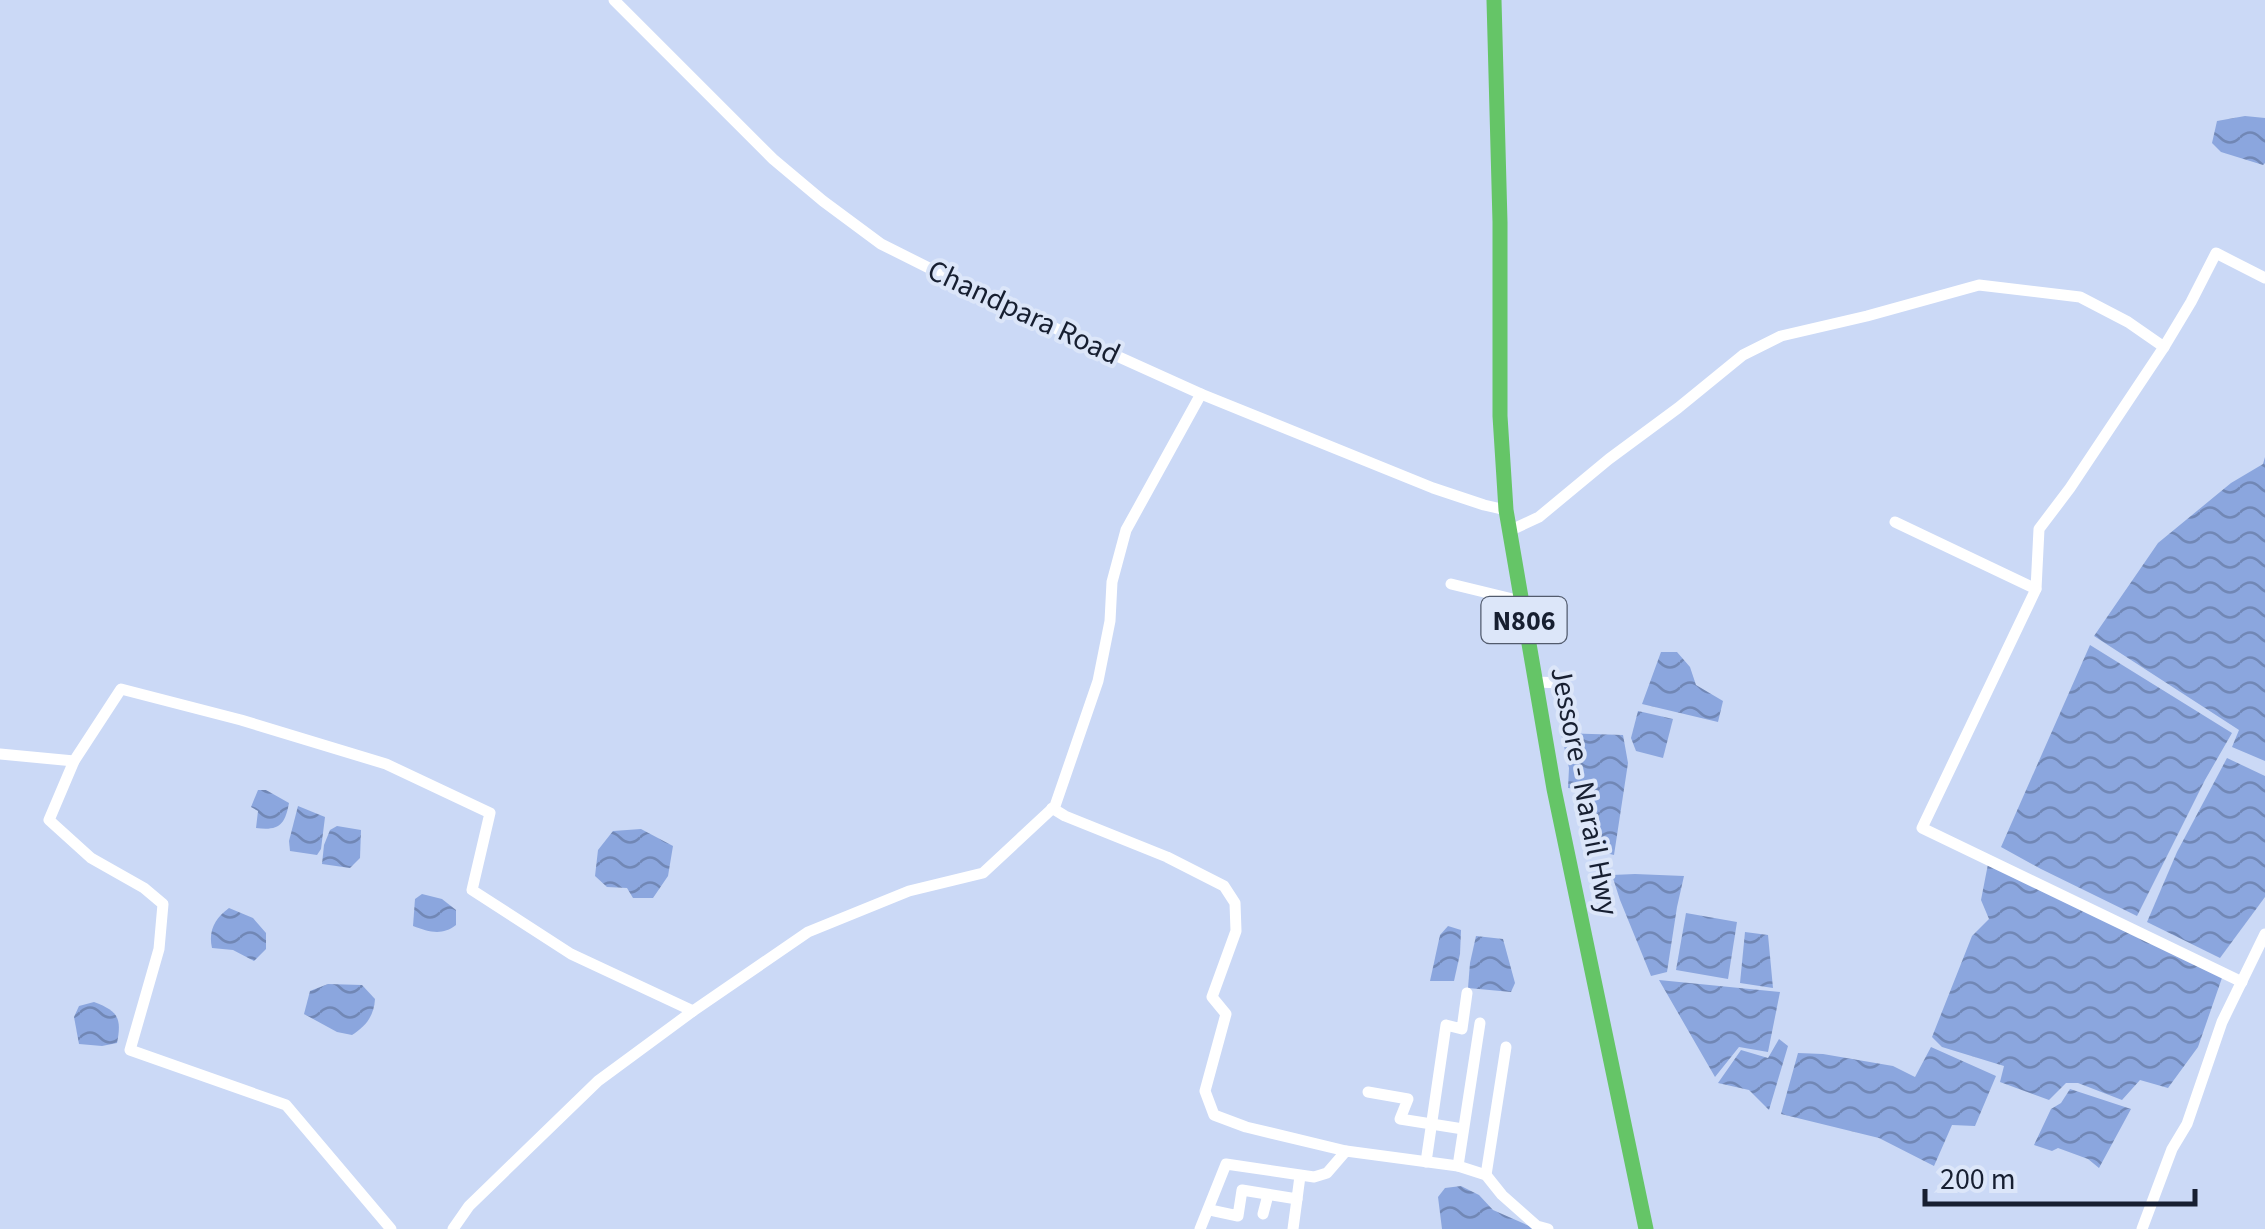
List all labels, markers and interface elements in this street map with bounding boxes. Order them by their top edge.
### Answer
street label: Chandpara Road [920,249,1127,376]
road number: N806 [1482,597,1566,643]
street label: Jessore - Narail Hwy [1539,663,1630,919]
scale bar [1925,1144,2195,1206]
text: 200 m [1940,1158,2016,1201]

